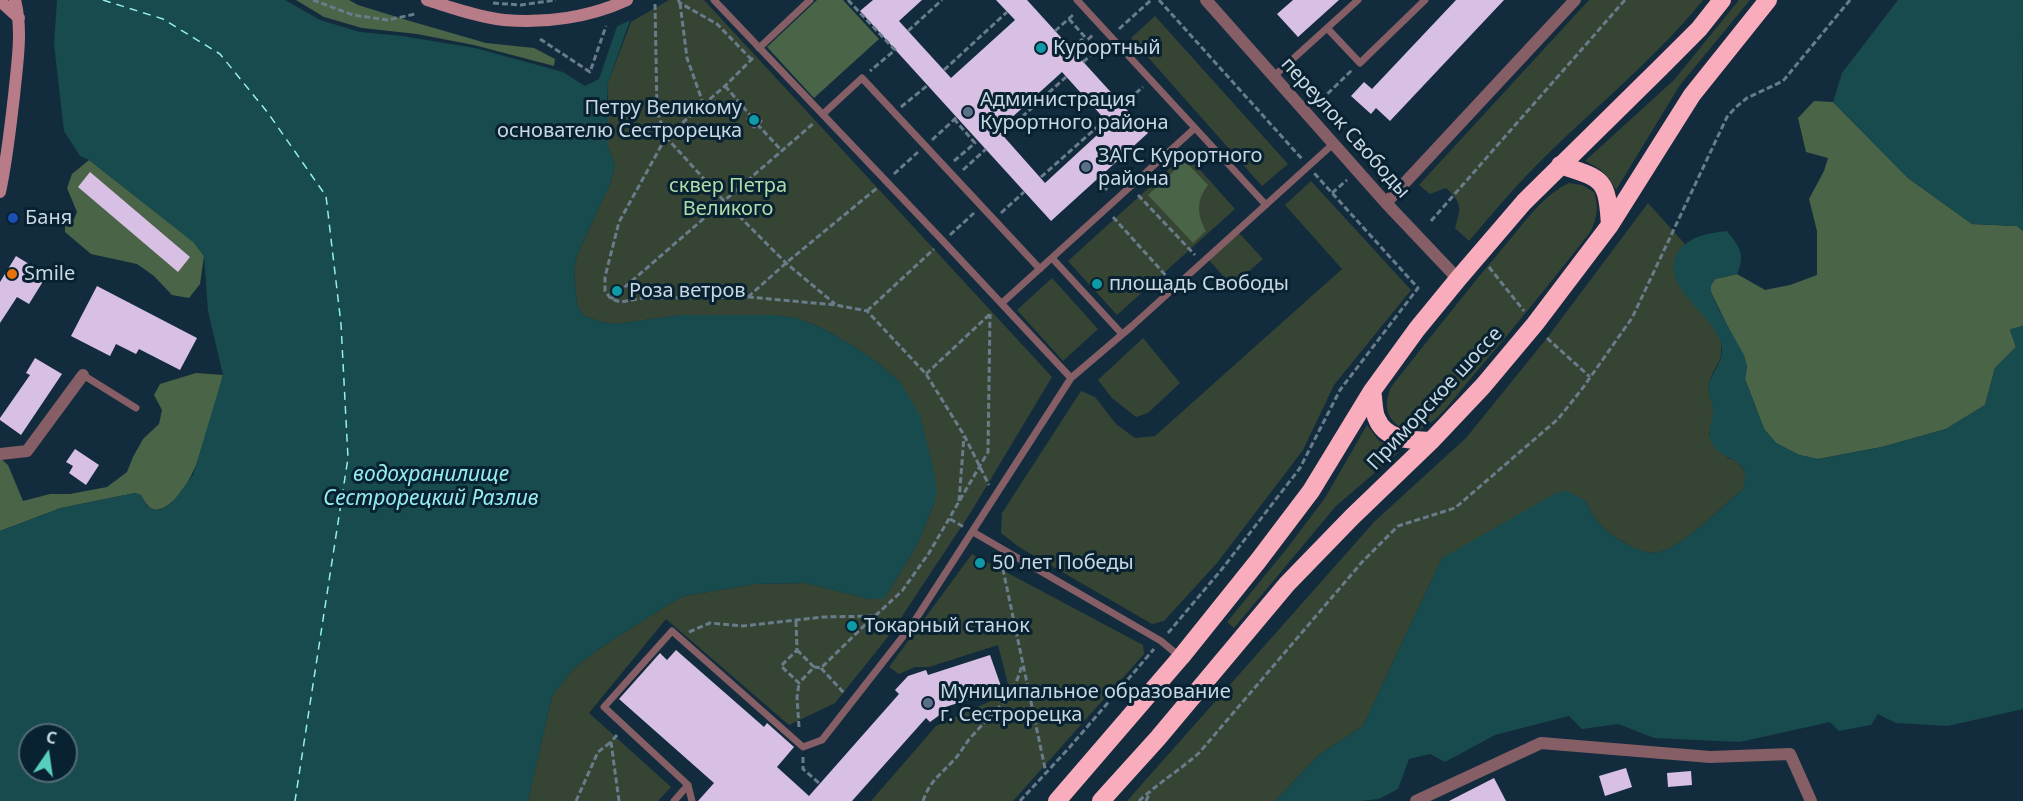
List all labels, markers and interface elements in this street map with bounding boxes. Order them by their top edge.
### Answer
place label: Курортный [1053,36,1161,60]
marker: Курортный [1034,41,1048,55]
street label: переулок Свободы [1275,53,1415,203]
place label: Администрация Курортного района [980,88,1169,135]
place label: Петру Великому основателю Сестрорецка [497,96,742,143]
marker: Администрация Курортного района [961,105,975,119]
marker: Петру Великому основателю Сестрорецка [747,113,761,127]
place label: ЗАГС Курортного района [1098,144,1262,191]
marker: ЗАГС Курортного района [1079,160,1093,174]
park label: сквер Петра Великого [669,174,787,221]
place label: Баня [25,206,72,230]
marker: Баня [6,211,20,225]
place label: Smile [24,262,75,286]
marker: Smile [5,267,19,281]
place label: площадь Свободы [1109,272,1289,296]
marker: площадь Свободы [1090,277,1104,291]
place label: Роза ветров [629,279,746,303]
marker: Роза ветров [610,284,624,298]
street label: Приморское шоссе [1362,322,1508,476]
water label: водохранилище Сестрорецкий Разлив [323,462,539,512]
place label: 50 лет Победы [992,551,1134,575]
marker: 50 лет Победы [973,556,987,570]
place label: Токарный станок [864,614,1030,638]
marker: Токарный станок [845,619,859,633]
place label: Муниципальное образование г. Сестрорецка [940,680,1231,727]
marker: Муниципальное образование г. Сестрорецка [921,696,935,710]
north arrow [18,723,78,783]
text: С [44,726,59,749]

